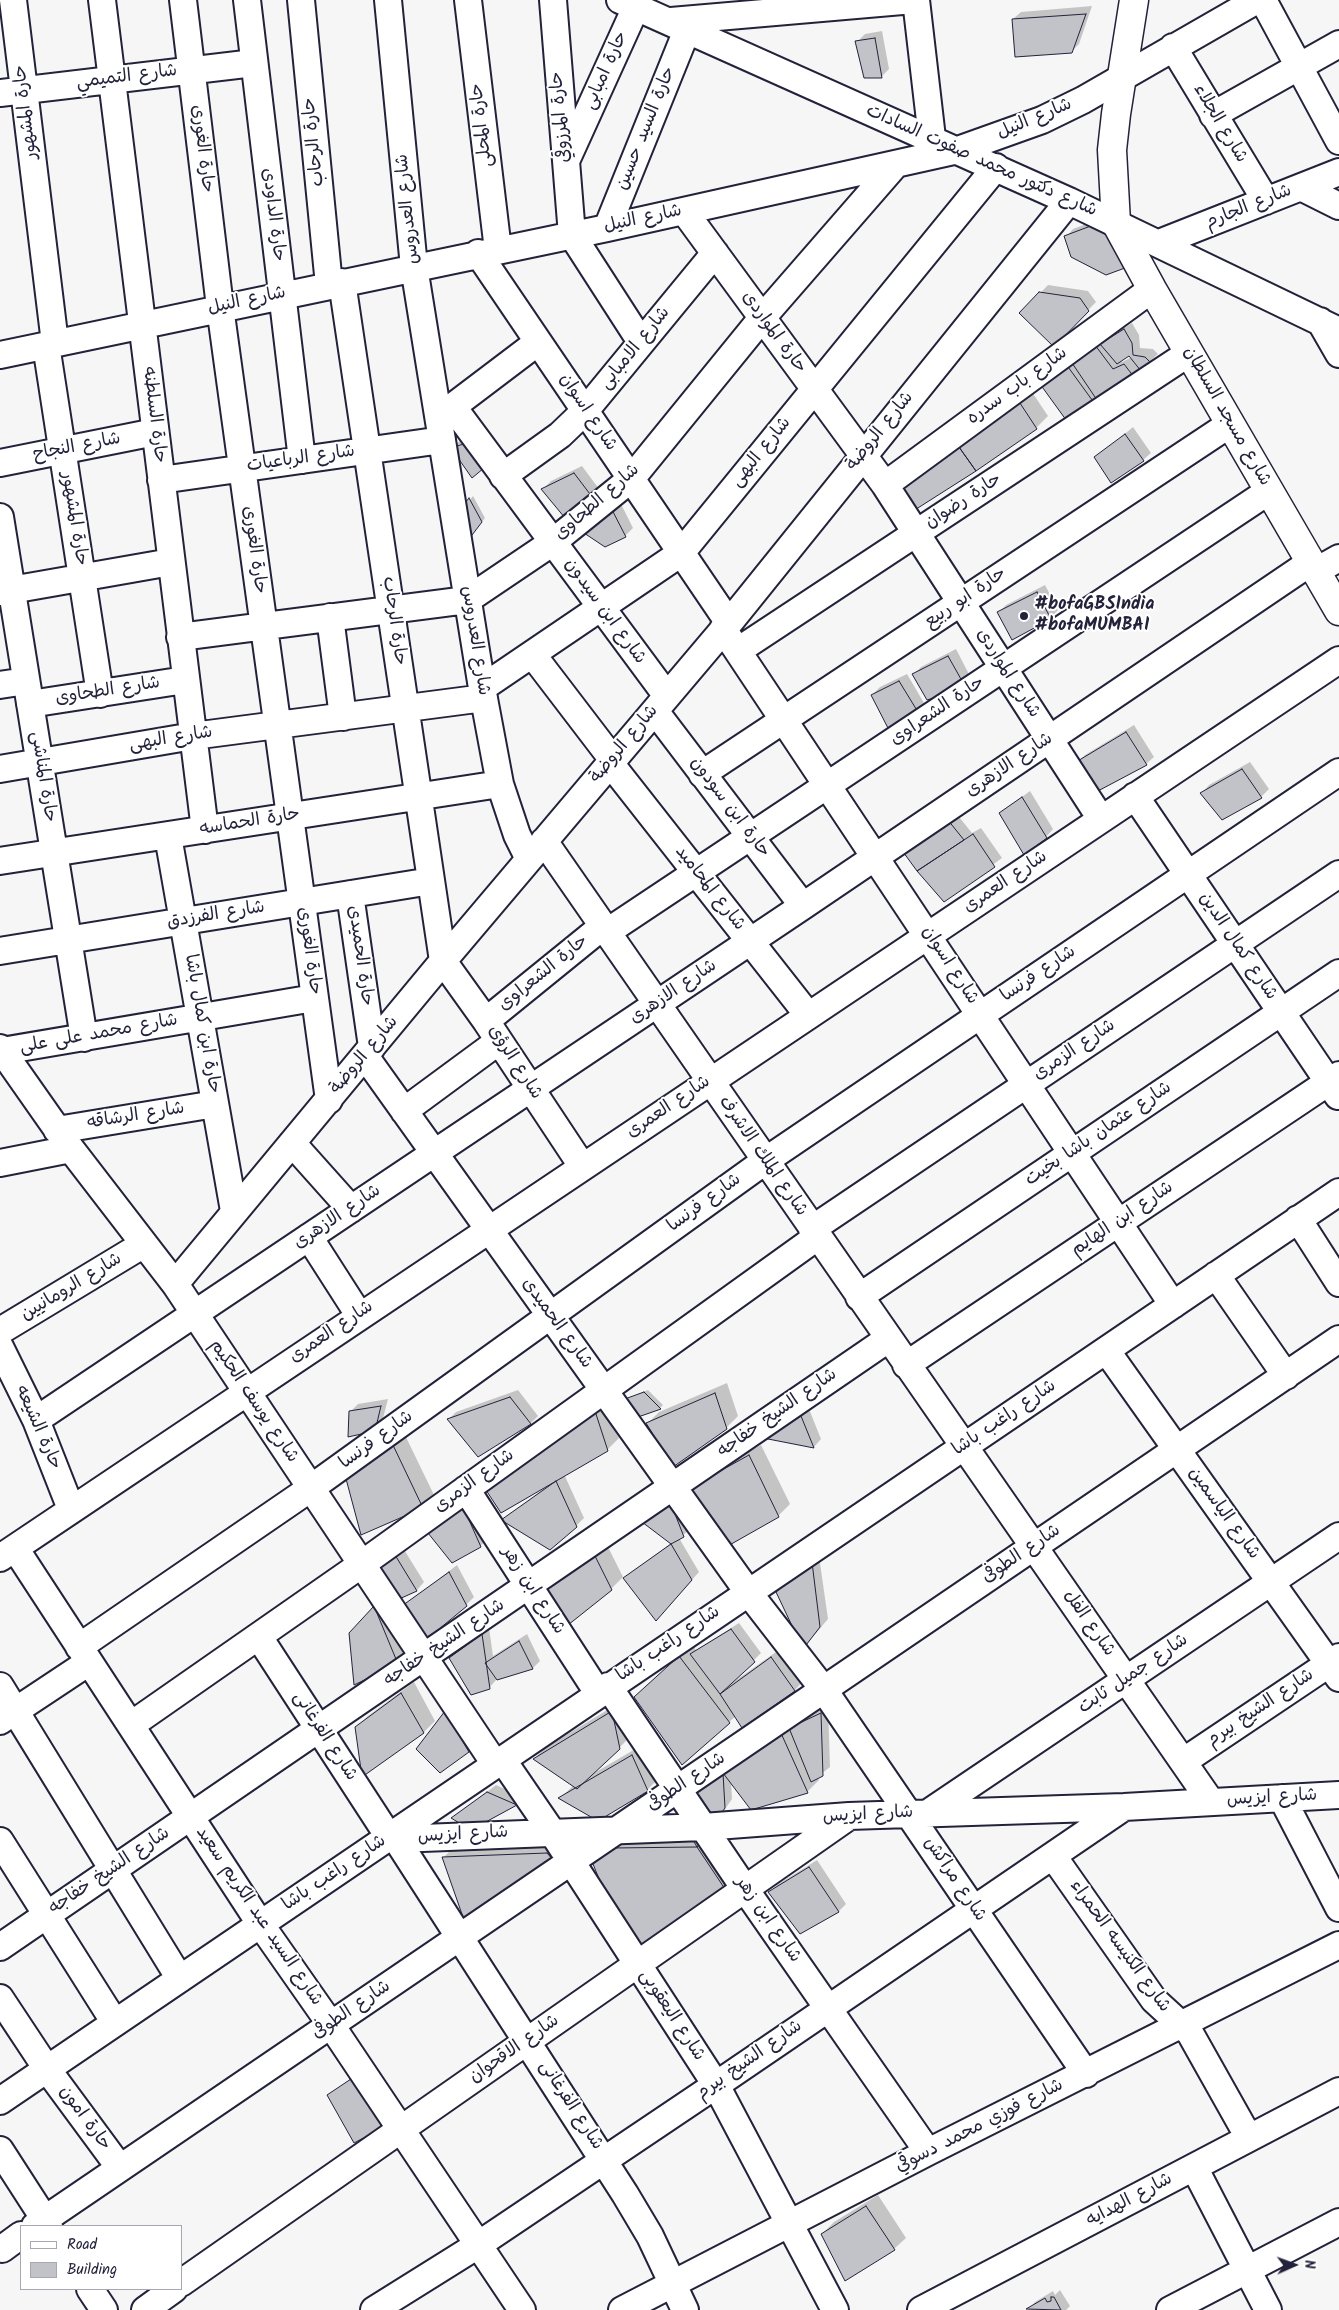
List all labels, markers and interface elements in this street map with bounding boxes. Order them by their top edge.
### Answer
street label: حارة امبابى [580,29,634,113]
street label: شارع التميمي [75,61,179,95]
street label: حارة المشهور [11,64,43,160]
street label: حارة السيد حسين [612,64,682,194]
street label: حارة المرزوقي [547,71,577,163]
street label: شارع الجلاء [1187,81,1251,167]
street label: حارة المحلى [467,82,499,168]
street label: شارع النيل [994,95,1076,145]
street label: حارة الرحاب [300,97,330,187]
street label: شارع دكتور محمد صفوت السادات [862,101,1100,223]
street label: حارة الغورى [185,104,217,194]
street label: شارع العدروس [392,153,426,265]
street label: حارة الداودى [256,167,288,263]
street label: شارع الجارم [1203,181,1295,235]
street label: شارع النيل [602,201,684,239]
street label: شارع النيل [206,283,288,321]
street label: حارة المواردى [736,288,810,378]
street label: شارع الامبابى [596,303,676,395]
street label: شارع باب سدره [964,343,1072,431]
street label: شارع مسجد السلطان [1177,343,1275,491]
street label: حارة السلطنه [136,366,170,464]
street label: شارع اسوان [553,370,621,456]
street label: شارع الروضة [843,388,919,476]
street label: شارع البهى [727,414,797,492]
street label: شارع النجاح [31,429,123,467]
street label: شارع الرباعيات [246,442,356,478]
street label: شارع الطحاوى [551,460,645,546]
street label: حارة رضوان [922,469,1006,535]
street label: حارة المشهور [55,470,91,568]
street label: حارة الغورى [236,505,270,595]
street label: شارع ابن سيدون [558,555,650,669]
street label: حارة ابو ربيع [921,564,1011,634]
street label: حارة الرحاب [376,575,410,667]
street label: شارع العدروس [455,585,493,697]
place label: #bofaGBSIndia #bofaMUMBAI [1034,595,1154,638]
marker: #bofaGBSIndia #bofaMUMBAI [1018,610,1030,622]
street label: شارع المواردى [970,625,1044,723]
street label: شارع الطحاوى [54,673,162,711]
street label: حارة الشعراوى [887,673,989,751]
street label: شارع الروضة [586,702,664,788]
street label: شارع البهى [128,723,214,757]
street label: شارع الازهرى [962,729,1058,803]
street label: حارة المناشى [24,730,60,824]
street label: حارة ابن سودون [684,753,774,863]
street label: حارة الحماسه [198,804,302,842]
street label: شارع المحاميد [669,842,749,936]
street label: شارع العمرى [960,847,1052,919]
street label: شارع كمال الدين [1193,889,1281,1005]
street label: شارع الفرزدق [166,898,266,934]
street label: حارة الحميدى [341,904,377,1008]
street label: حارة الغورى [291,906,325,996]
street label: شارع اسوان [916,923,982,1009]
street label: حارة الشعراوى [495,931,593,1017]
street label: شارع فرنسا [997,942,1081,1008]
street label: حارة ابن كمال باشا [178,953,224,1095]
street label: شارع الازهرى [626,956,722,1030]
street label: شارع محمد على على [18,1010,180,1060]
street label: شارع الروضة [326,1013,404,1099]
street label: شارع الزمرى [1030,1016,1120,1086]
street label: شارع الرؤى [482,1022,546,1104]
street label: شارع العمرى [623,1072,715,1144]
street label: شارع عثمان باشا بخيت [1022,1078,1176,1192]
street label: شارع الملك الاشرف [713,1093,811,1221]
street label: شارع الرشاقه [86,1099,186,1135]
street label: شارع فرنسا [664,1170,746,1238]
street label: شارع ابن الهايم [1068,1178,1178,1262]
street label: شارع الازهرى [290,1181,386,1255]
street label: شارع الرومانيين [18,1249,126,1327]
street label: شارع الحميدى [516,1274,596,1374]
street label: شارع العمرى [286,1297,378,1369]
street label: شارع يوسف الحكيم [204,1336,302,1468]
street label: شارع الشيخ خفاجه [714,1365,842,1463]
street label: شارع راغب باشا [949,1376,1061,1462]
street label: حارة الشيعه [9,1383,65,1473]
street label: شارع فرنسا [336,1407,418,1475]
street label: شارع الزمرى [431,1446,519,1518]
street label: شارع الياسمين [1182,1464,1264,1564]
street label: شارع الطوفى [979,1521,1065,1589]
street label: شارع ابن زهر [495,1543,569,1639]
street label: شارع الفل [1057,1587,1119,1661]
street label: شارع الشيخ خفاجه [380,1596,510,1692]
street label: شارع راغب باشا [613,1602,725,1688]
street label: شارع جميل ثابت [1075,1630,1193,1720]
street label: شارع الشيخ بيرم [1203,1665,1319,1753]
street label: شارع الفرغانى [287,1688,361,1786]
street label: شارع الطوفى [644,1749,730,1817]
street label: شارع ايزيس [1226,1786,1318,1812]
street label: شارع ايزيس [822,1803,914,1829]
street label: شارع السيد عبد الكريم سعيد [190,1823,326,2011]
street label: شارع ايزيس [417,1823,509,1849]
street label: شارع الشيخ خفاجه [45,1824,175,1920]
street label: شارع راغب باشا [279,1831,391,1917]
street label: شارع مراكش [918,1834,990,1926]
street label: شارع ابن زهر [729,1872,805,1968]
street label: شارع الكنيسه الحمراء [1064,1877,1174,2017]
street label: شارع اليعقوبى [633,1966,709,2066]
street label: شارع الطوفى [309,1977,395,2045]
street label: شارع الاقحوان [466,2011,564,2089]
street label: شارع الشيخ بيرم [693,2016,807,2106]
street label: شارع الفرغانى [533,2057,607,2155]
street label: شارع فوزي محمد دسوقي [893,2075,1067,2179]
street label: حارة امون [53,2082,115,2156]
street label: شارع الهدايه [1083,2169,1177,2233]
legend [20,2225,182,2290]
text: Road [67,2233,97,2257]
north arrow [1269,2240,1319,2290]
text: Building [67,2258,117,2282]
text: N [1298,2260,1320,2269]

